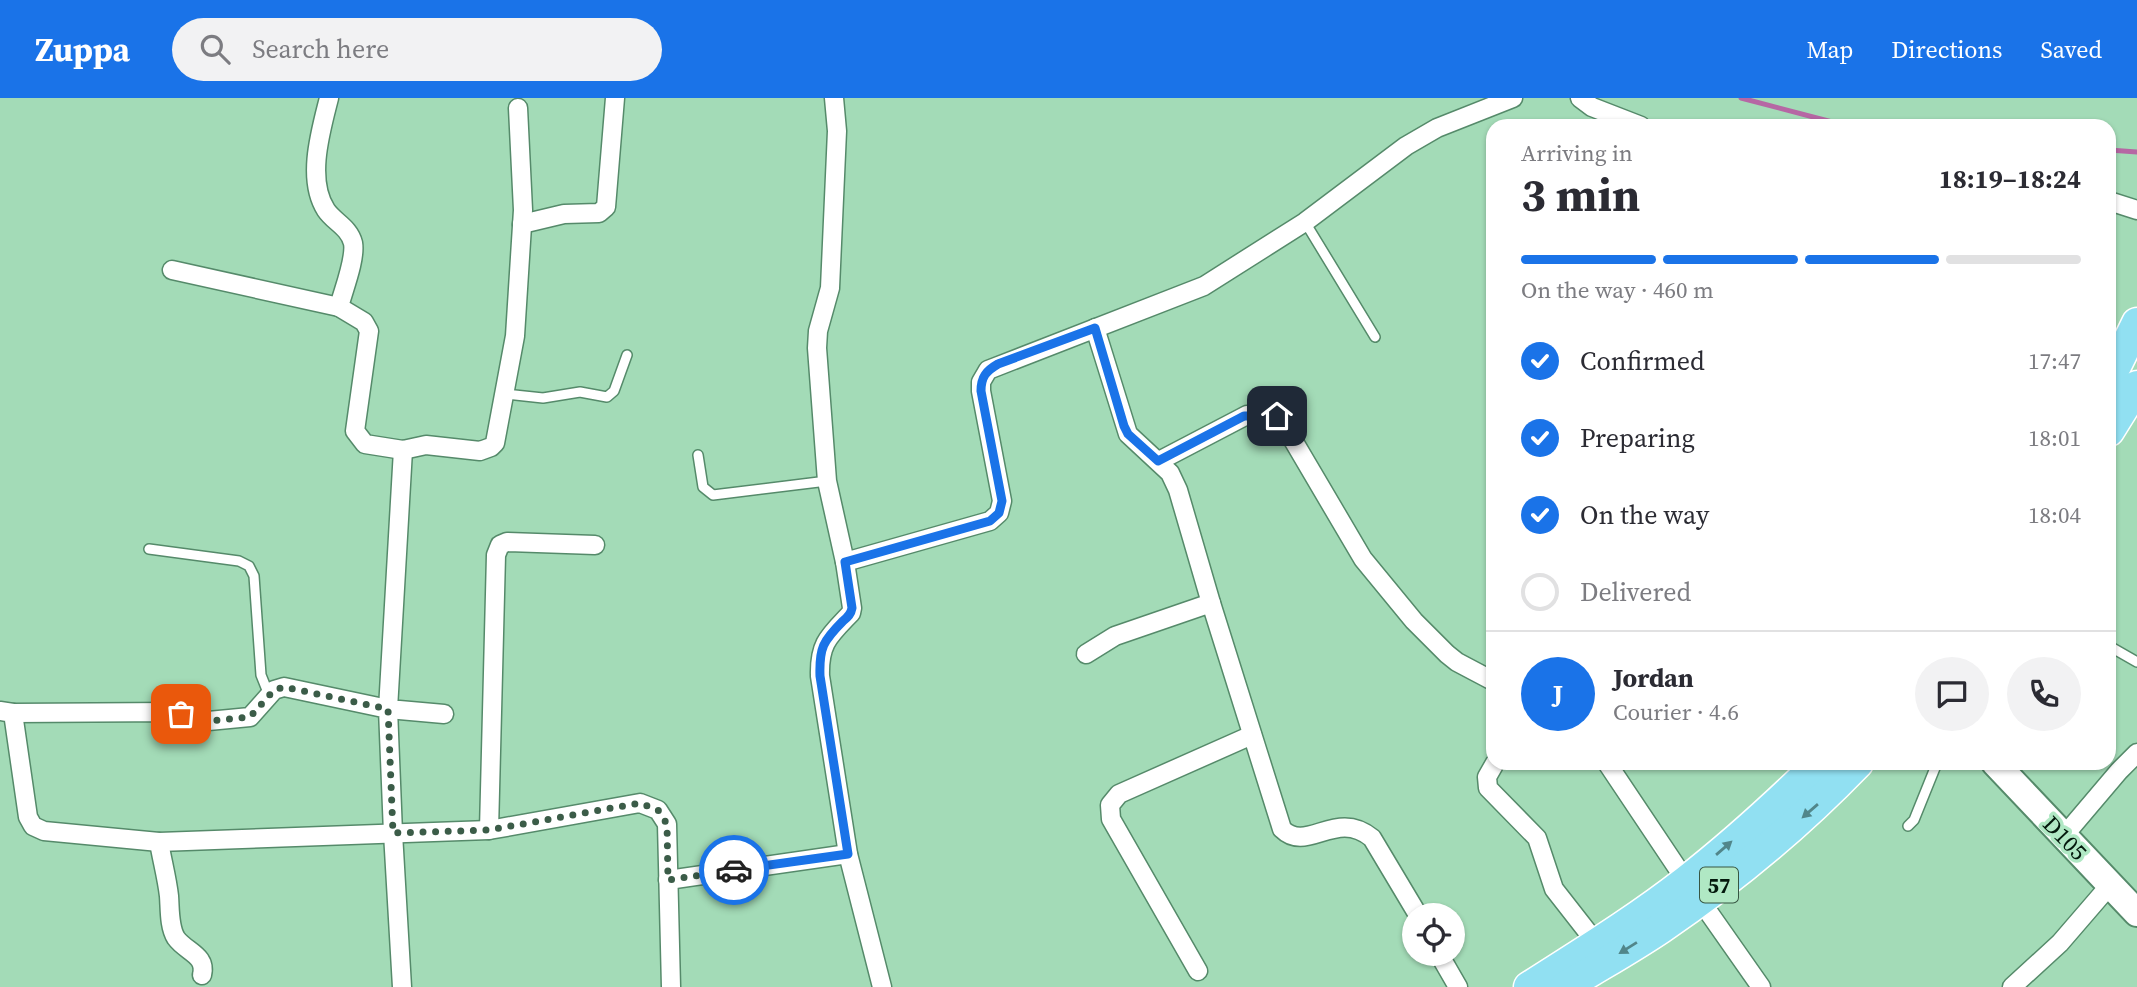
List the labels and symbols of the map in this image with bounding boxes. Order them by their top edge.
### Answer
pin [1247,386,1307,446]
pin [151,684,211,744]
one-way arrow [1801,803,1819,819]
street label: D105 [2036,809,2094,867]
courier [699,835,769,905]
one-way arrow [1715,840,1733,856]
road number: 57 [1700,868,1738,902]
one-way arrow [1619,941,1638,954]

